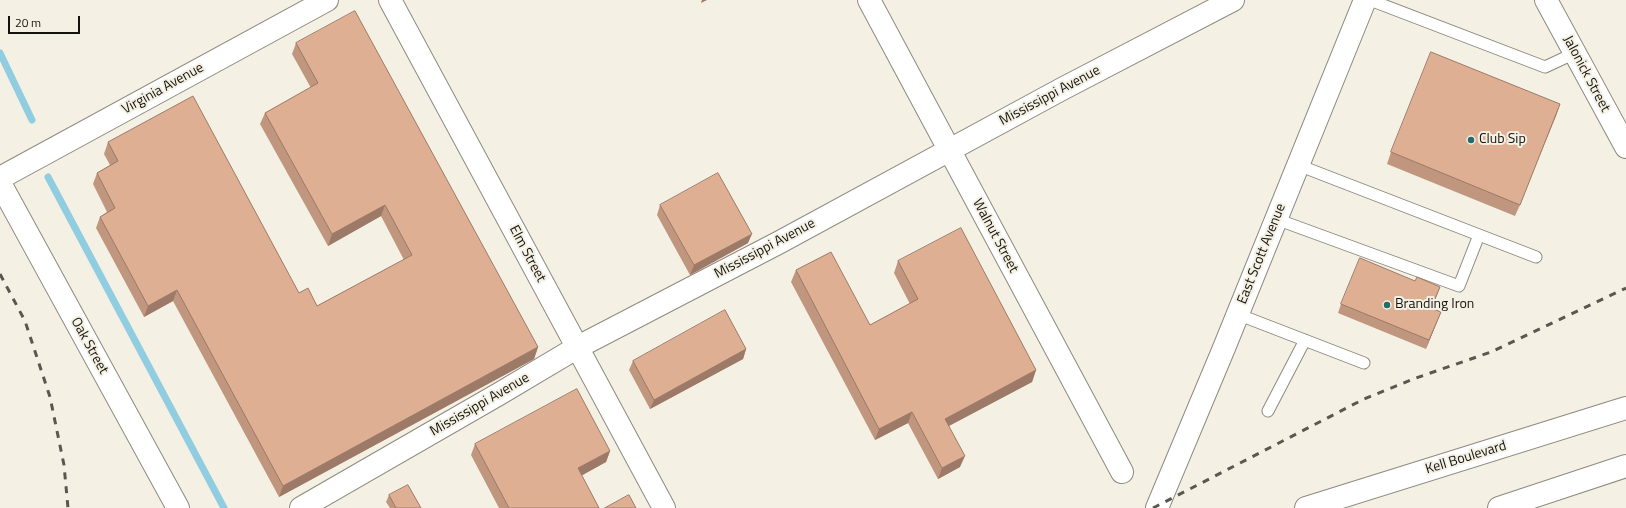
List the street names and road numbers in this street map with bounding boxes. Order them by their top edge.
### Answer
street label: Jalonick Street [1559,33,1613,115]
street label: Virginia Avenue [119,60,207,118]
street label: Mississippi Avenue [997,62,1103,130]
street label: Walnut Street [968,196,1022,276]
street label: East Scott Avenue [1234,201,1290,307]
street label: Mississippi Avenue [712,215,818,283]
street label: Elm Street [505,223,549,285]
street label: Oak Street [67,315,111,377]
street label: Mississippi Avenue [427,370,533,440]
street label: Kell Boulevard [1424,438,1508,478]

